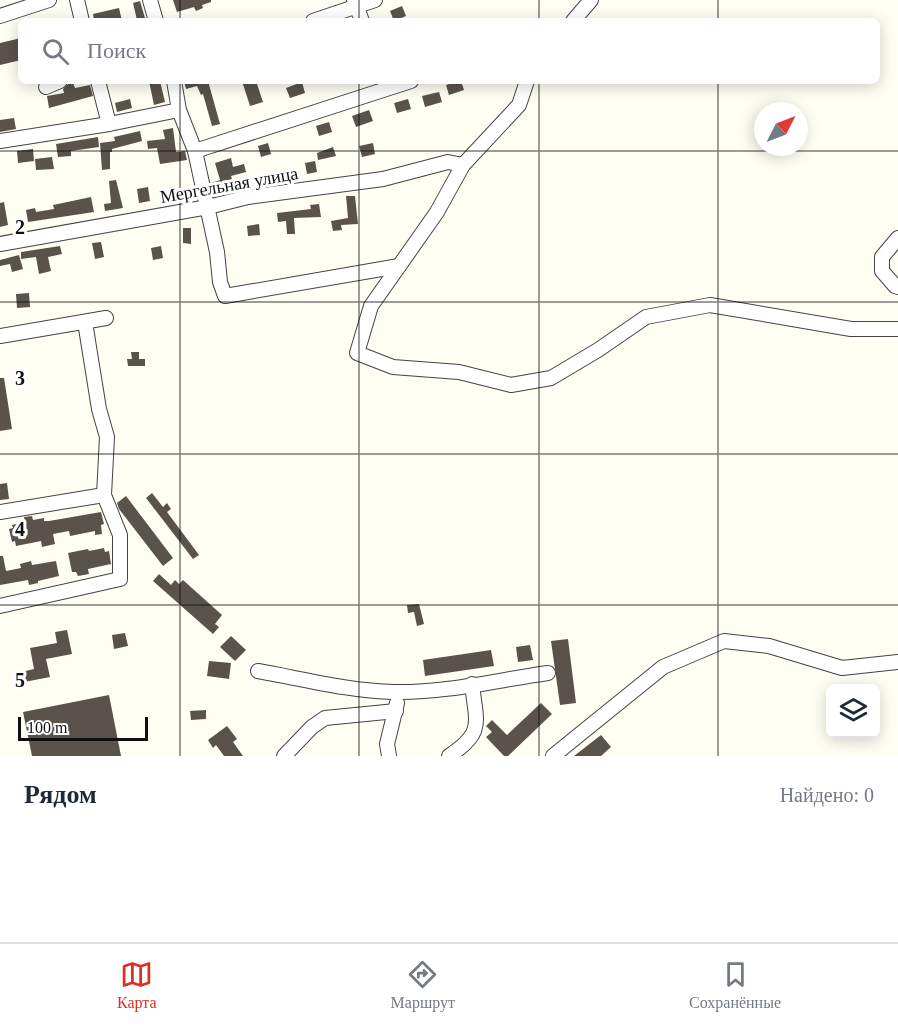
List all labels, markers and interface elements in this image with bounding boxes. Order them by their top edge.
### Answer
search box [18,18,880,84]
icon: search [39,35,72,68]
text: Поиск [87,38,146,63]
north arrow [754,102,808,156]
street label: Мергельная улица [158,163,300,207]
text: 2 [15,216,25,238]
text: 3 [15,367,25,389]
text: 4 [15,518,25,540]
text: 5 [15,669,25,691]
map controls [826,684,880,738]
button: layers [826,684,880,738]
scale bar [18,714,148,742]
text: 100 m [27,719,67,736]
text: Рядом [24,780,97,809]
text: Найдено: 0 [780,784,874,806]
tab: Карта [117,958,157,1012]
tab: Маршрут [391,958,455,1012]
tab: Сохранённые [689,958,781,1012]

